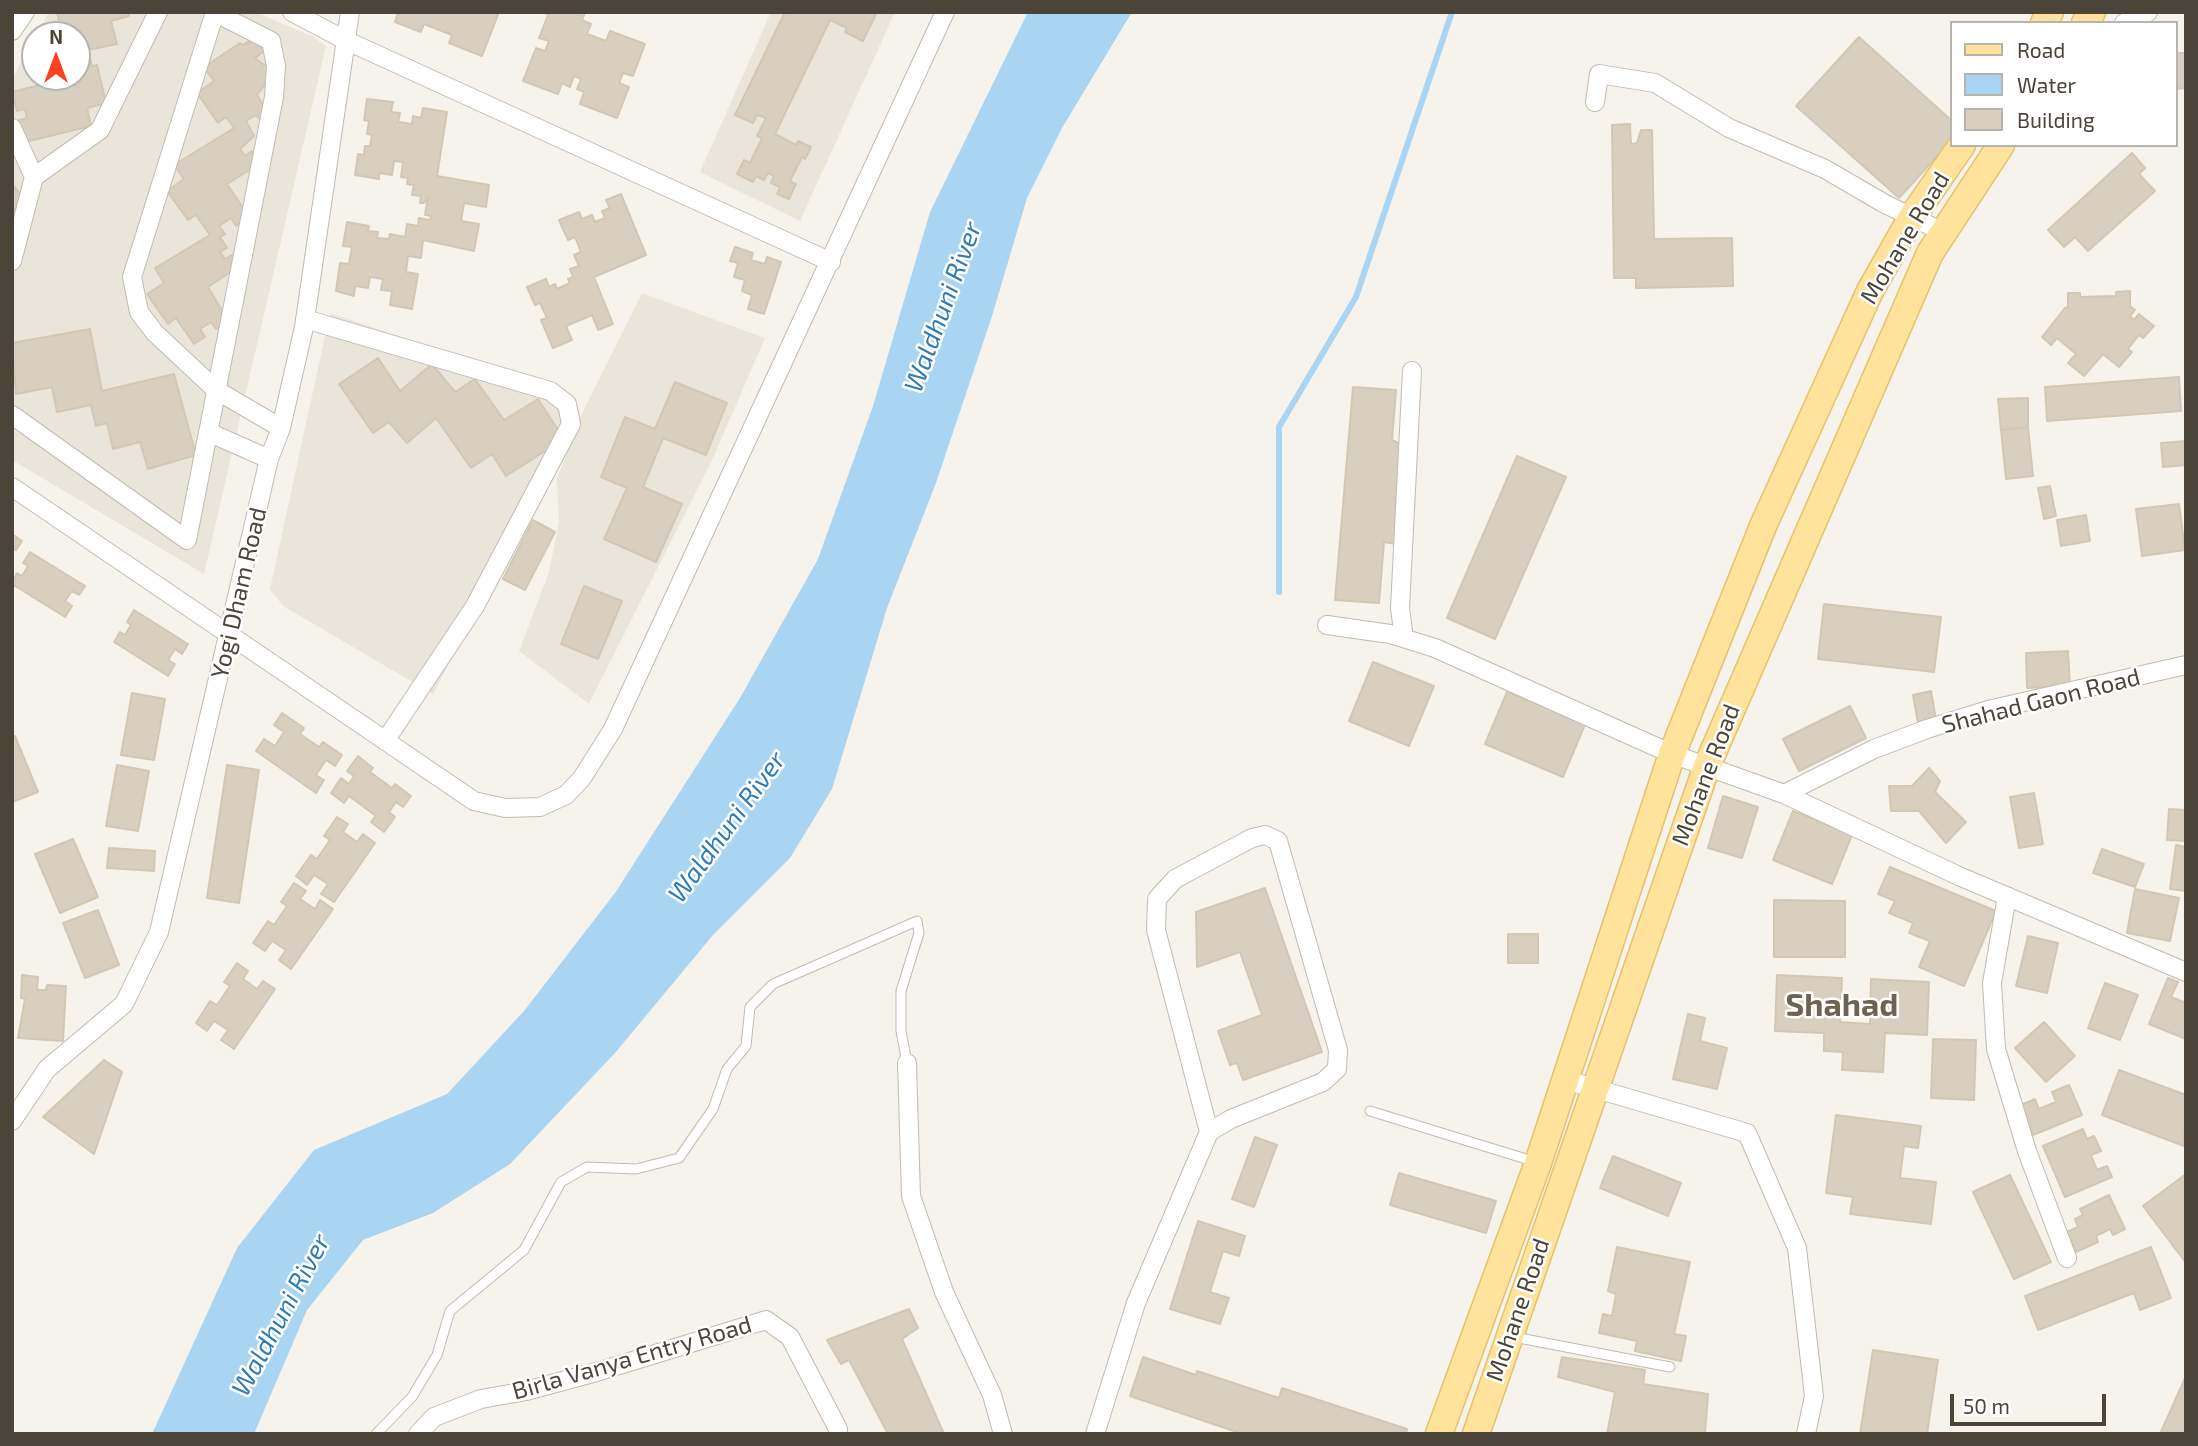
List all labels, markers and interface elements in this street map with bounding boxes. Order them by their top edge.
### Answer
north arrow [21,21,91,91]
legend [1950,21,2177,147]
text: N [49,25,63,48]
text: Road [2017,37,2065,62]
text: Water [2017,72,2076,97]
text: Building [2017,107,2095,132]
street label: Mohane Road [1854,167,1956,309]
water label: Waldhuni River [898,218,988,396]
street label: Yogi Dham Road [205,504,273,682]
street label: Shahad Gaon Road [1939,662,2143,740]
street label: Mohane Road [1666,700,1746,850]
water label: Waldhuni River [662,745,792,909]
district label: Shahad [1786,986,1898,1024]
water label: Waldhuni River [225,1229,337,1401]
street label: Mohane Road [1480,1235,1556,1385]
street label: Birla Vanya Entry Road [509,1310,755,1406]
scale bar [1953,1380,2109,1424]
text: 50 m [1963,1393,2010,1418]

